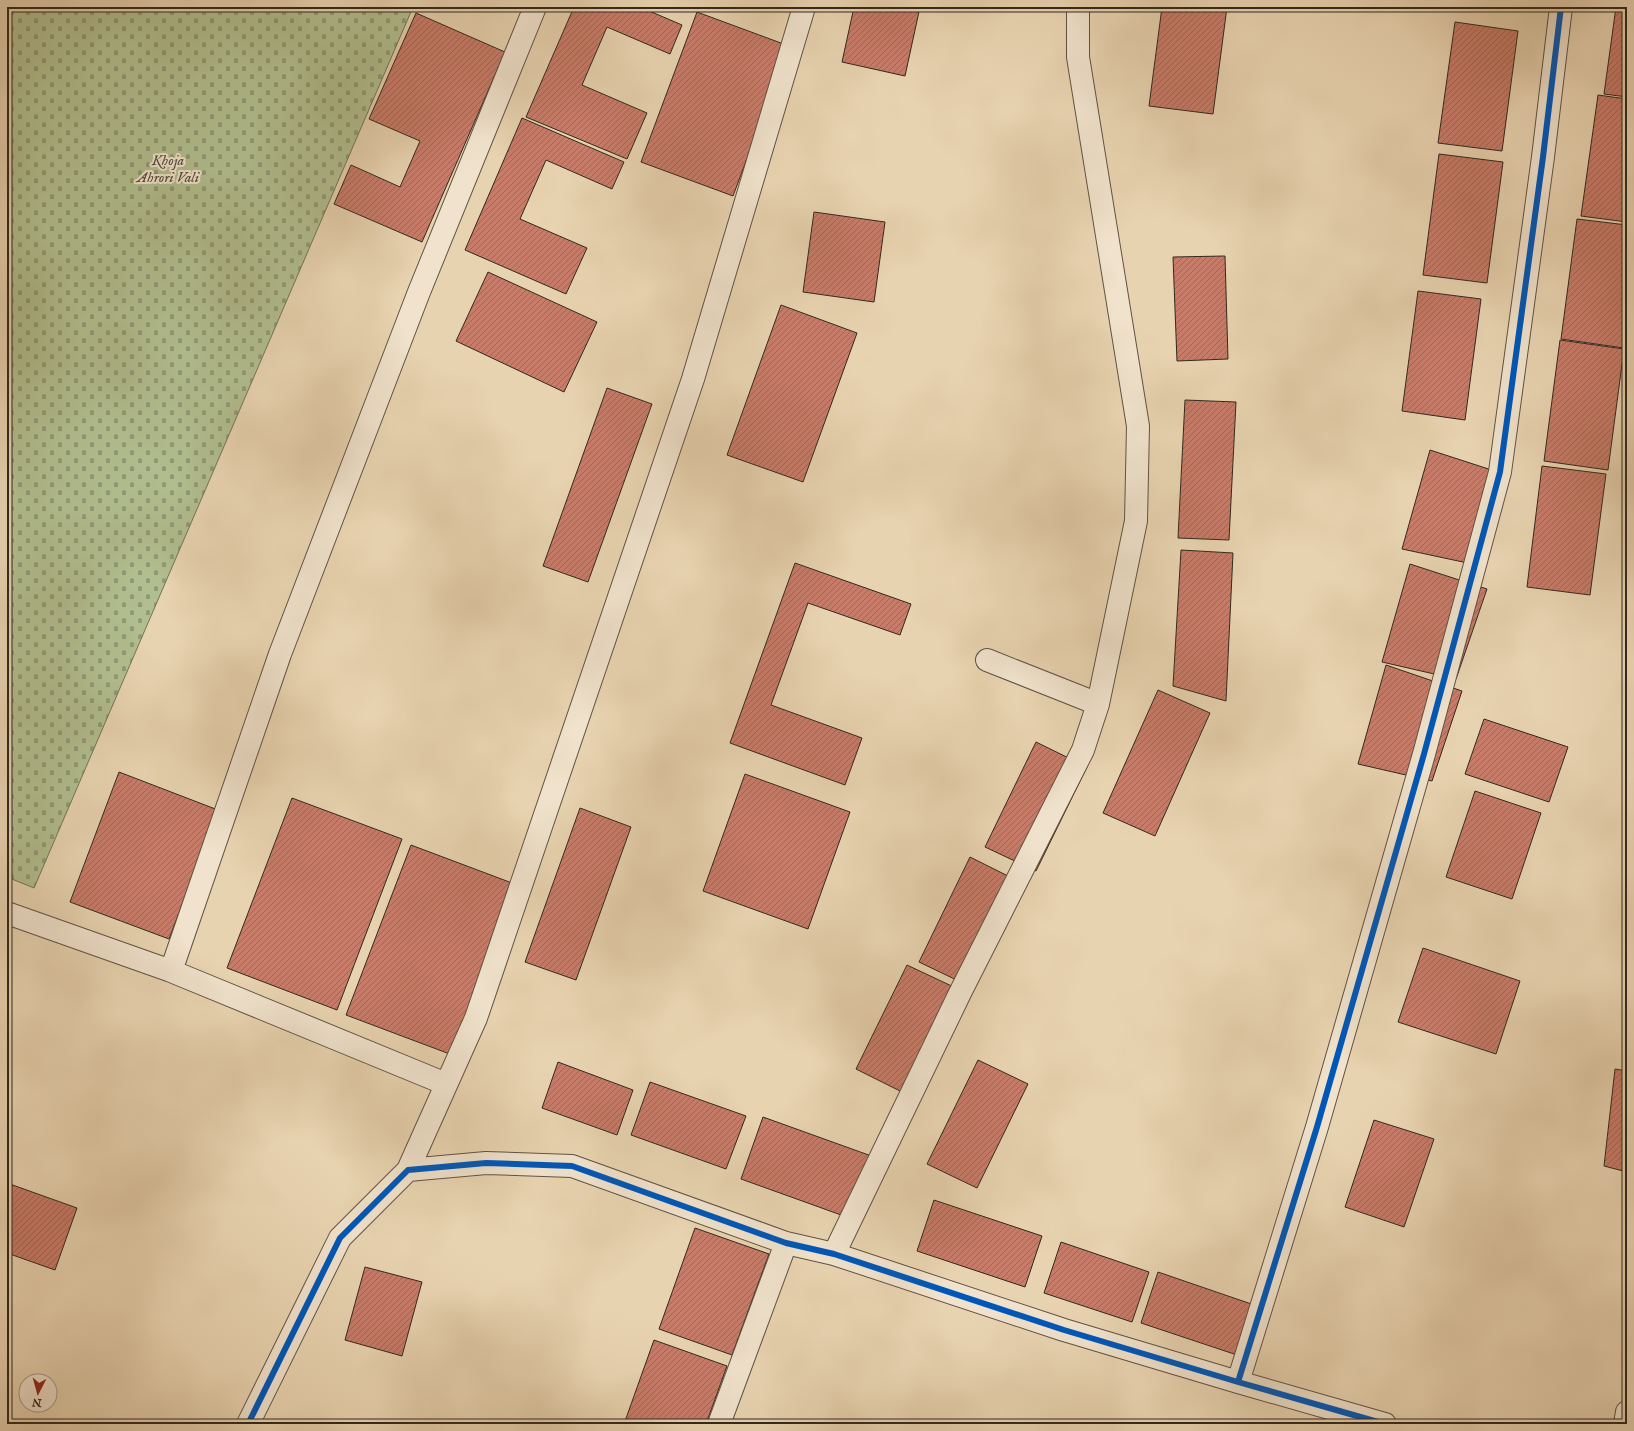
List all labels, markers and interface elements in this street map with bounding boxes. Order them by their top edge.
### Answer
park label: Khoja Ahrori Vali [135,151,201,187]
north arrow [18,1373,58,1413]
text: N [31,1394,44,1410]

